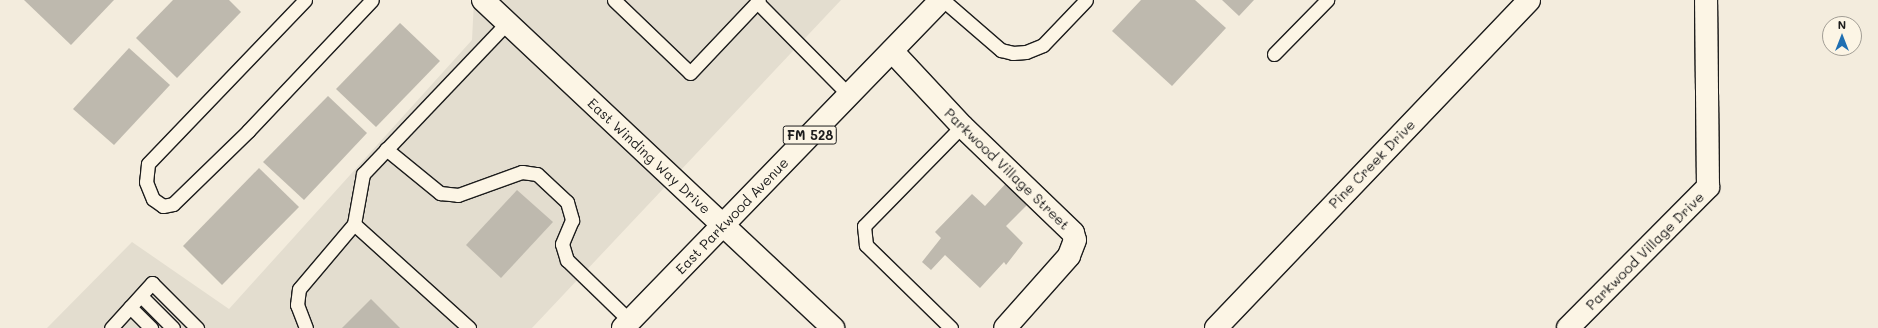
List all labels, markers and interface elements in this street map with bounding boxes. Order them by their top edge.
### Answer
north arrow [1822,16,1862,56]
text: N [1838,17,1846,32]
street label: East Winding Way Drive [584,95,714,217]
street label: Parkwood Village Street [941,105,1073,233]
street label: Pine Creek Drive [1325,116,1419,212]
road number: FM 528 [782,124,838,146]
street label: East Parkwood Avenue [672,154,792,278]
street label: Parkwood Village Drive [1583,189,1707,313]

